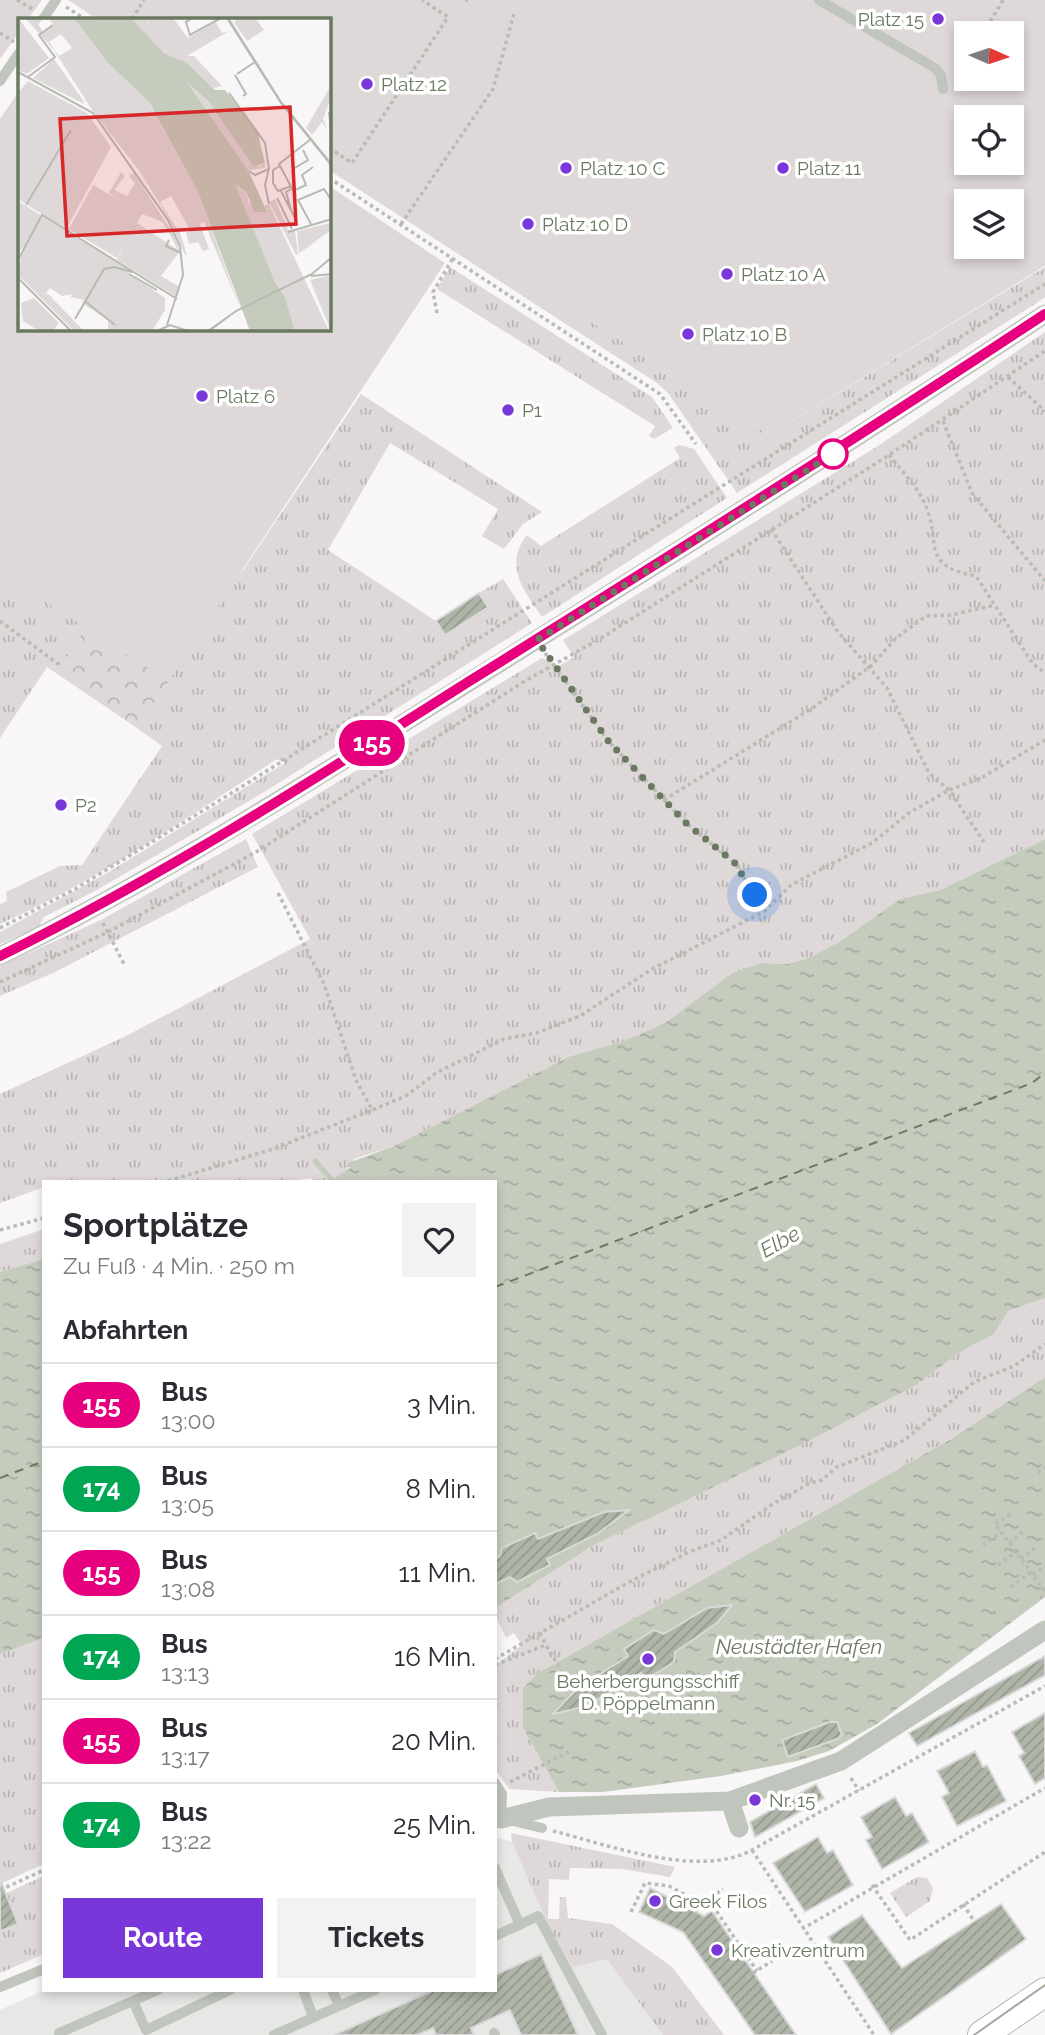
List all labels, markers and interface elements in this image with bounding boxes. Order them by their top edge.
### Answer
place label: Platz 15 [858,8,924,30]
marker: Platz 15 [930,11,946,27]
inset map [18,18,331,331]
north arrow [954,21,1024,91]
map controls [954,21,1024,259]
place label: Platz 12 [381,73,447,95]
marker: Platz 12 [359,76,375,92]
button: locate [954,105,1024,175]
place label: Platz 10 C [580,157,665,179]
place label: Platz 11 [797,157,861,179]
marker: Platz 10 C [558,160,574,176]
marker: Platz 11 [775,160,791,176]
button: layers [954,189,1024,259]
place label: Platz 10 D [542,213,628,235]
marker: Platz 10 D [520,216,536,232]
place label: Platz 10 A [741,263,826,285]
marker: Platz 10 A [719,266,735,282]
place label: Platz 10 B [702,323,787,345]
marker: Platz 10 B [680,326,696,342]
place label: Platz 6 [216,385,275,407]
marker: Platz 6 [194,388,210,404]
place label: P1 [522,399,542,421]
marker: P1 [500,402,516,418]
unlabelled marker [818,439,848,469]
line badge: 155 [332,720,412,766]
text: 155 [353,728,391,757]
place label: P2 [75,794,97,816]
marker: P2 [53,797,69,813]
your location [737,877,772,912]
button: heart [402,1203,476,1277]
text: Sportplätze [63,1206,248,1245]
water label: Elbe [756,1221,804,1263]
text: Zu Fuß · 4 Min. · 250 m [63,1252,295,1279]
text: Abfahrten [63,1315,188,1345]
text: Bus [161,1377,208,1407]
text: 155 [82,1390,121,1419]
text: 3 Min. [407,1390,476,1420]
text: 13:00 [161,1407,216,1434]
text: Bus [161,1461,208,1491]
text: 174 [82,1474,121,1503]
text: 8 Min. [405,1474,476,1504]
text: 13:05 [161,1491,214,1518]
text: Bus [161,1545,208,1575]
text: 155 [82,1558,121,1587]
text: 11 Min. [399,1558,476,1588]
text: 13:08 [161,1575,215,1602]
text: Bus [161,1629,208,1659]
water label: Neustädter Hafen [716,1634,882,1659]
text: 174 [82,1642,121,1671]
text: 16 Min. [394,1642,476,1672]
marker: Beherbergungsschiff D. Pöppelmann [640,1651,656,1667]
text: 13:13 [161,1659,210,1686]
place label: Beherbergungsschiff D. Pöppelmann [557,1670,740,1714]
text: Bus [161,1713,208,1743]
text: 155 [82,1726,121,1755]
text: 20 Min. [391,1726,476,1756]
text: 13:17 [161,1743,209,1770]
place label: Nr. 15 [769,1789,815,1811]
marker: Nr. 15 [747,1792,763,1808]
text: Bus [161,1797,208,1827]
text: 174 [82,1810,121,1839]
text: 25 Min. [393,1810,476,1840]
text: 13:22 [161,1827,211,1854]
place label: Greek Filos [669,1890,767,1912]
marker: Greek Filos [647,1893,663,1909]
button: Route [63,1898,263,1978]
button: Tickets [277,1898,476,1978]
place label: Kreativzentrum [731,1939,865,1961]
marker: Kreativzentrum [709,1942,725,1958]

